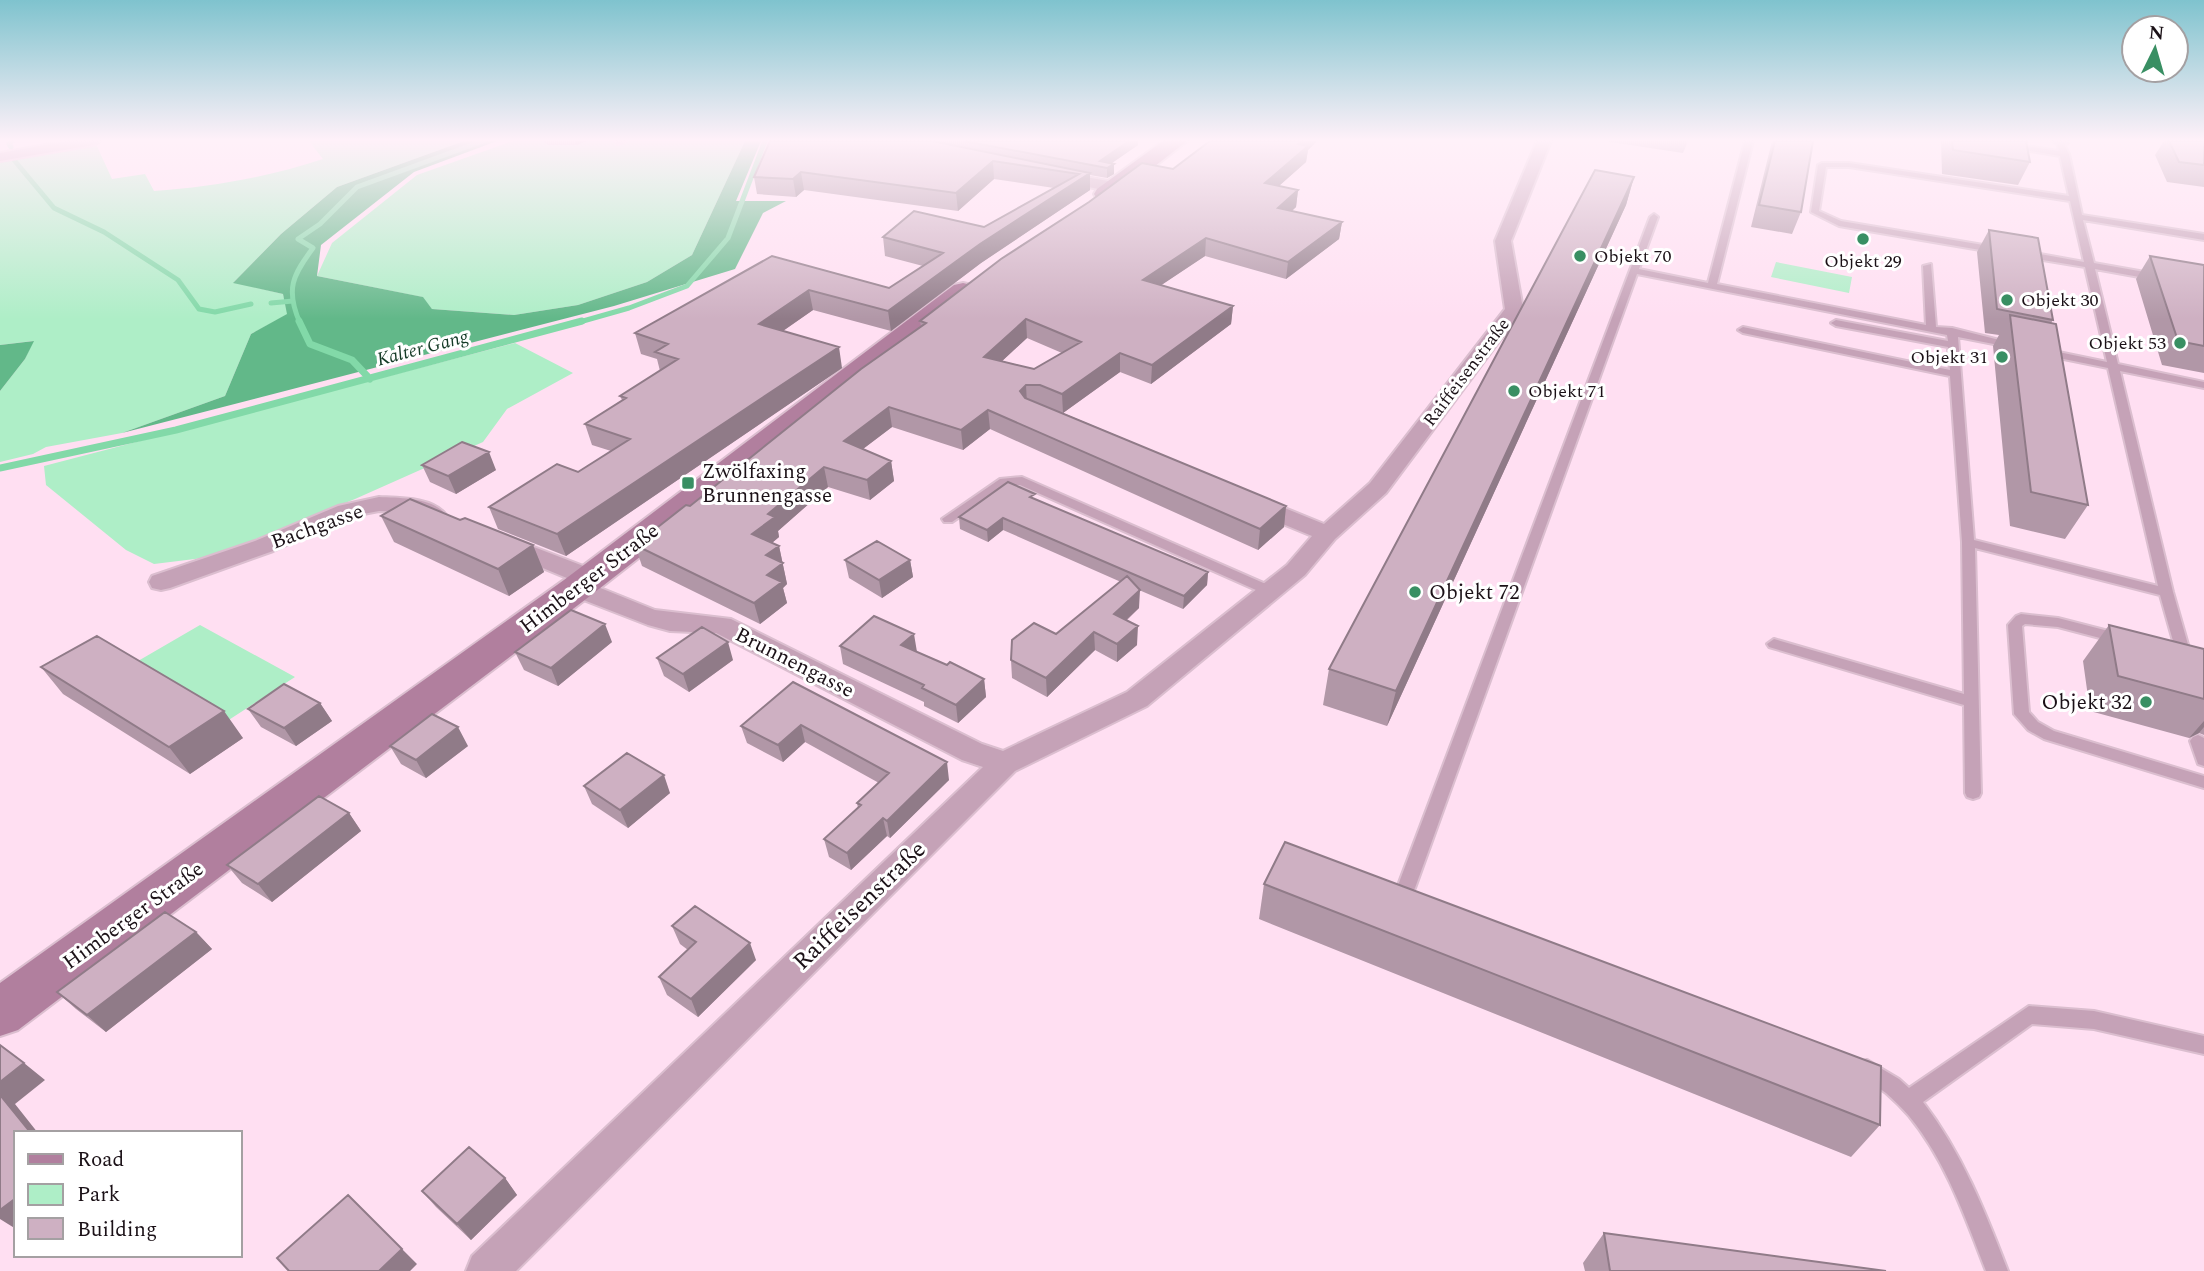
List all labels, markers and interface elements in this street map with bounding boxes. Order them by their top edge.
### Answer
north arrow [2120,14,2190,84]
text: N [2147,18,2165,49]
marker: Objekt 29 [1855,231,1871,247]
place label: Objekt 70 [1594,243,1672,270]
marker: Objekt 70 [1572,248,1588,264]
place label: Objekt 29 [1824,248,1902,275]
place label: Objekt 30 [2021,287,2099,314]
marker: Objekt 30 [1999,292,2015,308]
street label: Raiffeisenstraße [1417,312,1516,432]
water label: Kalter Gang [373,322,472,375]
place label: Objekt 53 [2088,330,2166,357]
marker: Objekt 53 [2172,335,2188,351]
place label: Objekt 31 [1910,344,1988,371]
marker: Objekt 31 [1994,349,2010,365]
place label: Objekt 71 [1528,378,1606,405]
marker: Objekt 71 [1506,383,1522,399]
place label: Zwölfaxing Brunnengasse [702,456,832,512]
marker: Zwölfaxing Brunnengasse [680,475,696,491]
street label: Bachgasse [267,496,368,558]
street label: Himberger Straße [513,516,666,642]
place label: Objekt 72 [1429,577,1519,609]
marker: Objekt 72 [1407,584,1423,600]
street label: Brunnengasse [729,619,860,707]
place label: Objekt 32 [2042,687,2132,719]
marker: Objekt 32 [2138,694,2154,710]
street label: Raiffeisenstraße [785,833,935,979]
street label: Himberger Straße [56,854,211,978]
legend [14,1131,242,1257]
text: Road [77,1144,124,1176]
text: Park [77,1179,121,1211]
text: Building [77,1214,157,1246]

